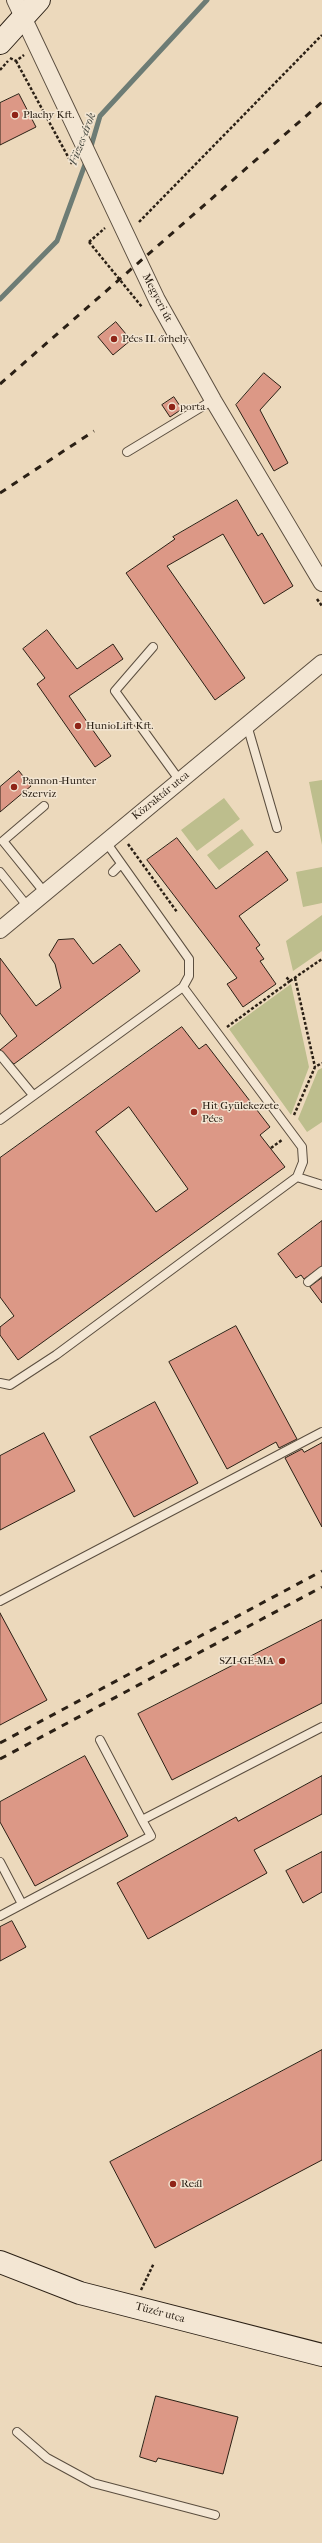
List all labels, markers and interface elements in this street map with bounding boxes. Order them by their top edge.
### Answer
place label: Plachy Kft. [23,108,74,122]
marker: Plachy Kft. [10,110,20,120]
water label: Füzes-árok [66,111,100,167]
street label: Megyeri út [139,271,175,325]
place label: Pécs II. őrhely [122,332,188,346]
marker: Pécs II. őrhely [109,334,119,344]
place label: porta [180,400,205,414]
marker: porta [167,402,177,412]
place label: HunioLift Kft. [86,719,153,733]
marker: HunioLift Kft. [73,721,83,731]
street label: Közraktár utca [130,769,192,823]
place label: Pannon-Hunter Szerviz [22,774,96,800]
marker: Pannon-Hunter Szerviz [9,782,19,792]
place label: Hit Gyülekezete Pécs [202,1099,279,1125]
marker: Hit Gyülekezete Pécs [189,1107,199,1117]
place label: SZI-GE-MA [219,1654,274,1668]
marker: SZI-GE-MA [277,1656,287,1666]
place label: Reál [181,2177,202,2191]
marker: Reál [168,2179,178,2189]
street label: Tüzér utca [134,2300,186,2326]

